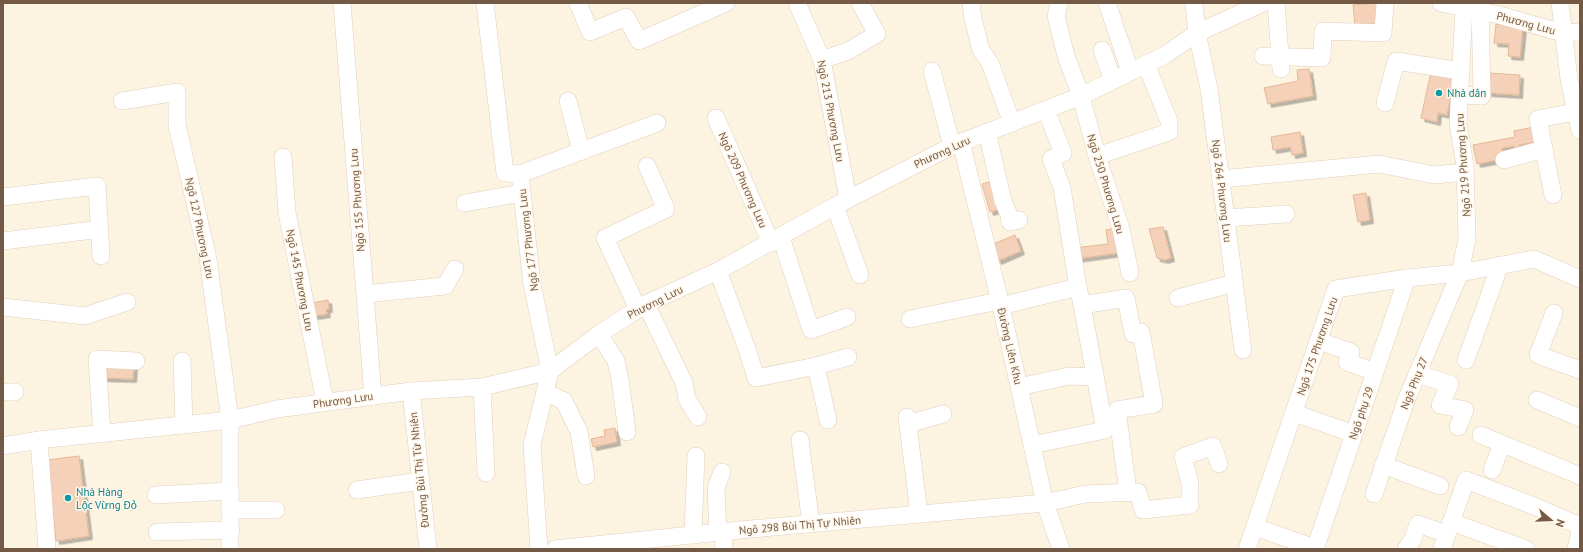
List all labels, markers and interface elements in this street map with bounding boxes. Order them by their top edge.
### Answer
street label: Phương Lưu [1495,8,1557,38]
street label: Ngõ 213 Phương Lưu [814,59,848,163]
place label: Nhà dân [1447,86,1486,100]
marker: Nhà dân [1434,88,1444,98]
street label: Ngõ 219 Phương Lưu [1452,113,1474,217]
street label: Ngõ 209 Phương Lưu [716,130,771,230]
street label: Ngõ 250 Phương Lưu [1084,132,1128,236]
street label: Phương Lưu [912,133,972,171]
street label: Ngõ 264 Phương Lưu [1209,139,1235,243]
street label: Ngõ 155 Phương Lưu [346,148,368,252]
street label: Ngõ 127 Phương Lưu [182,176,218,280]
street label: Ngõ 177 Phương Lưu [515,188,541,292]
street label: Ngõ 145 Phương Lưu [283,228,317,332]
street label: Phương Lưu [625,282,685,322]
street label: Ngõ 175 Phương Lưu [1294,295,1341,397]
street label: Đường Liên Khu [994,305,1026,386]
street label: Ngõ Phụ 27 [1397,355,1431,411]
street label: Ngõ phụ 29 [1345,385,1377,441]
street label: Phương Lưu [312,389,374,411]
street label: Đường Bùi Thị Từ Nhiên [406,412,432,529]
place label: Nhà Hàng Lộc Vừng Đỏ [76,485,137,512]
marker: Nhà Hàng Lộc Vừng Đỏ [63,493,73,503]
north arrow [1531,500,1571,540]
street label: Ngõ 298 Bùi Thị Tự Nhiên [738,513,862,537]
text: N [1553,518,1568,529]

